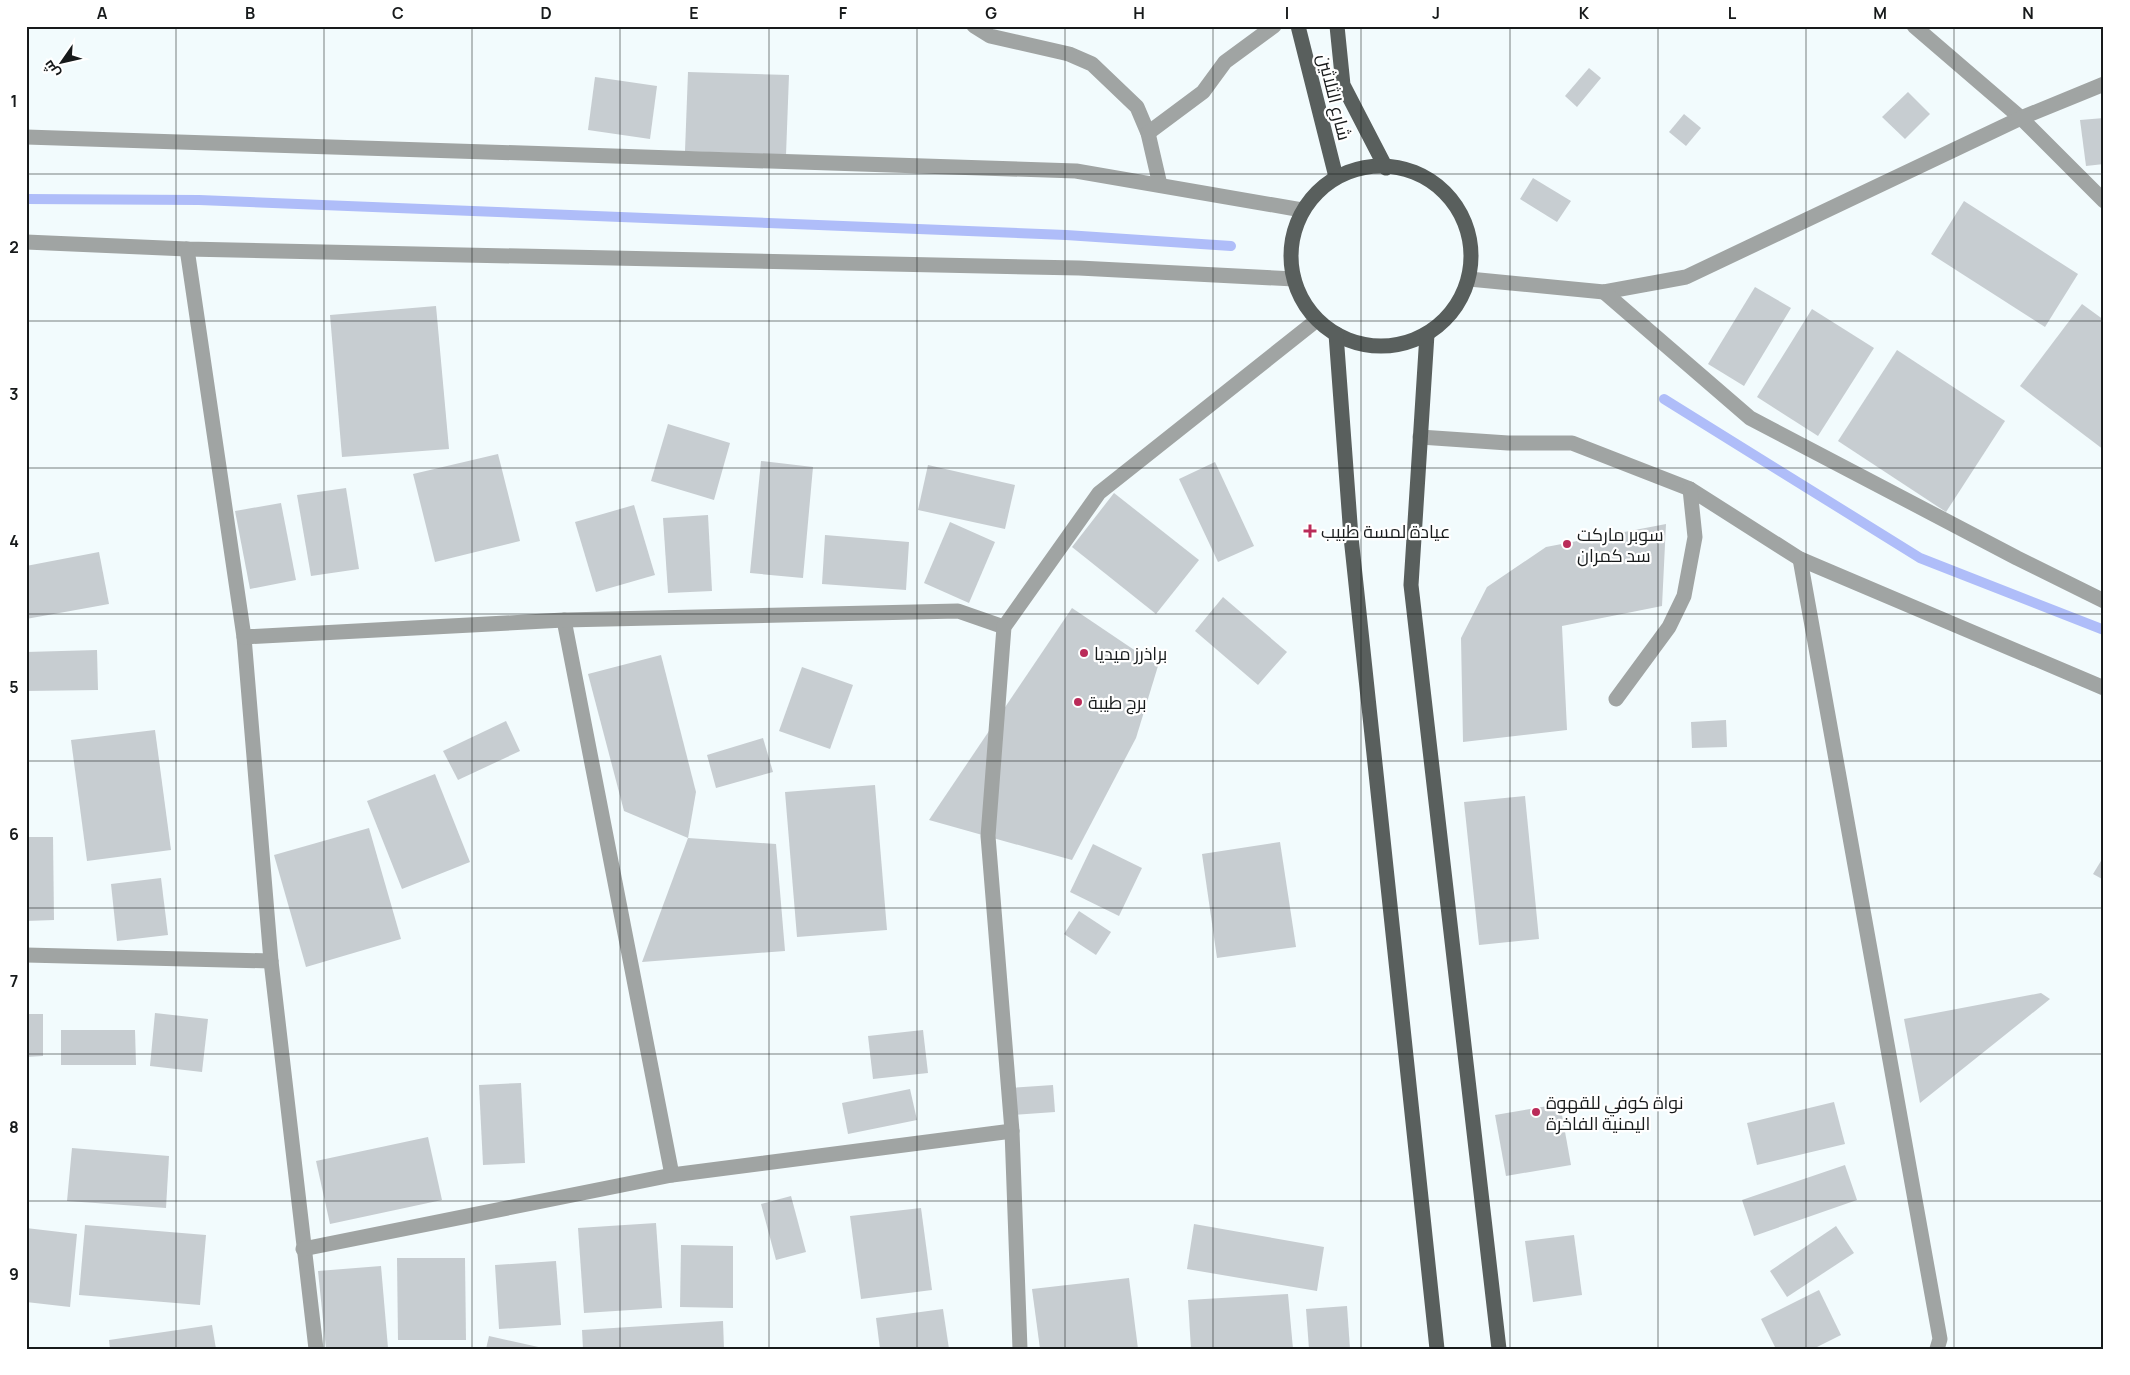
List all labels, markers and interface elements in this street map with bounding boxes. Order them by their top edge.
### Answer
text: A [97,2,108,24]
text: B [245,2,255,24]
text: C [392,2,404,24]
text: D [540,2,552,24]
text: E [689,2,699,24]
text: F [839,2,848,24]
text: G [985,2,997,24]
text: H [1133,2,1145,24]
text: I [1285,2,1289,24]
text: J [1432,2,1440,24]
text: K [1579,2,1590,24]
text: L [1728,2,1737,24]
text: M [1873,2,1887,24]
text: N [2022,2,2034,24]
north arrow [38,38,88,88]
street label: شارع الثلاثين [1312,51,1357,143]
text: ش [38,57,64,82]
text: 1 [10,90,18,112]
text: 2 [9,236,19,258]
text: 3 [9,383,19,405]
place label: عيادة لمسة طبيب [1321,519,1450,543]
place label: سوبر ماركت سد كمران [1577,522,1664,567]
marker: عيادة لمسة طبيب [1303,524,1317,538]
text: 4 [9,530,19,552]
marker: سوبر ماركت سد كمران [1561,538,1573,550]
place label: براذرز ميديا [1094,641,1167,665]
marker: براذرز ميديا [1078,647,1090,659]
text: 5 [9,676,19,698]
place label: برج طيبة [1088,690,1147,715]
marker: برج طيبة [1072,696,1084,708]
text: 6 [9,823,19,845]
text: 7 [10,970,18,992]
place label: نواة كوفي للقهوة اليمنية الفاخرة [1546,1090,1683,1135]
marker: نواة كوفي للقهوة اليمنية الفاخرة [1530,1106,1542,1118]
text: 8 [9,1116,19,1138]
text: 9 [9,1263,19,1285]

